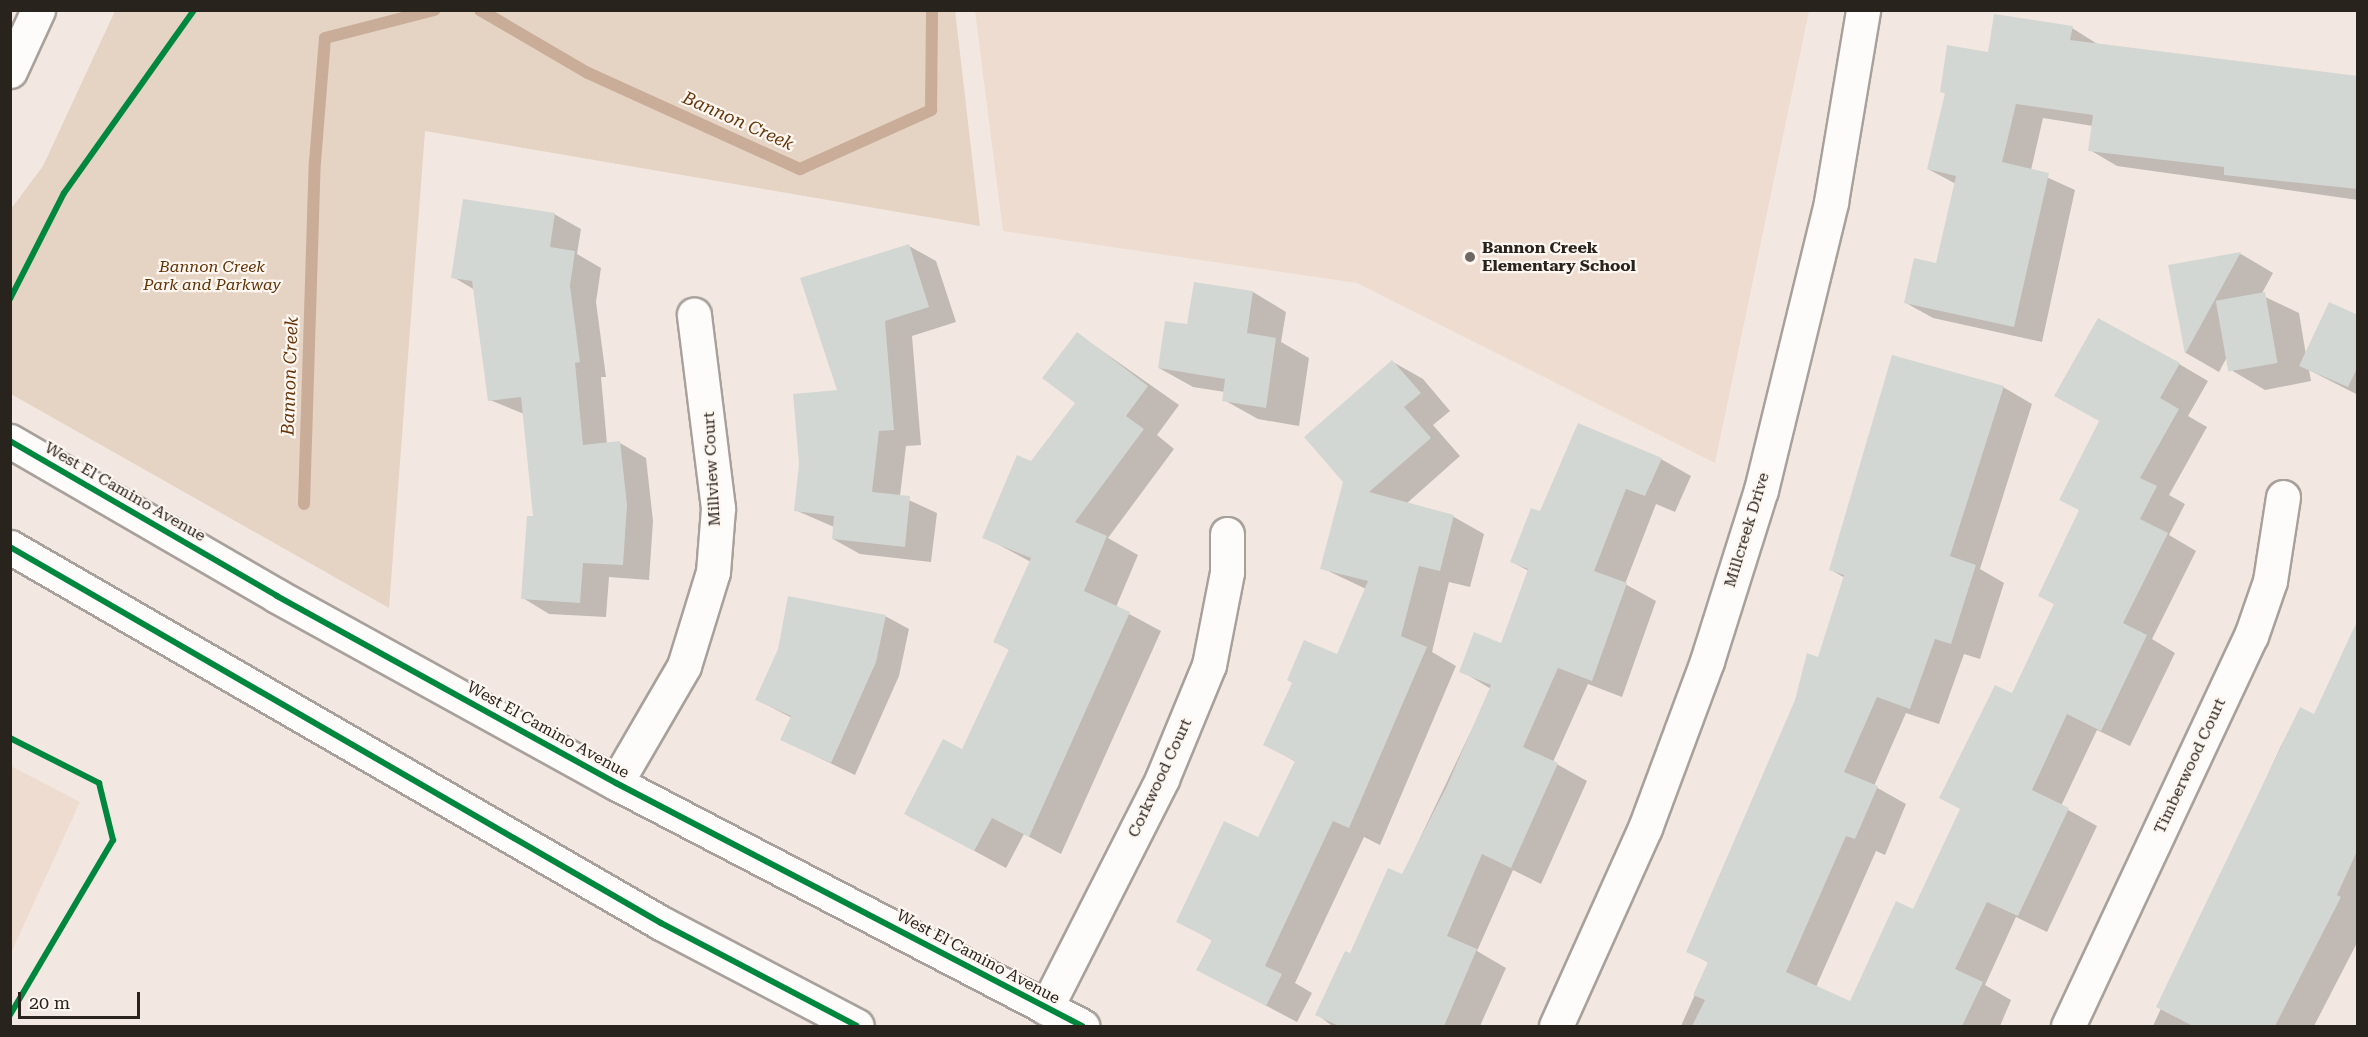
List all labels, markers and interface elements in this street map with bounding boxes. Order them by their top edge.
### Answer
water label: Bannon Creek [679,87,797,155]
place label: Bannon Creek Elementary School [1482,238,1636,276]
marker: Bannon Creek Elementary School [1463,250,1477,264]
park label: Bannon Creek Park and Parkway [143,257,281,295]
water label: Bannon Creek [277,316,303,436]
street label: Millview Court [699,411,725,527]
street label: West El Camino Avenue [41,438,209,546]
street label: Millcreek Drive [1720,470,1774,590]
street label: West El Camino Avenue [463,677,633,783]
street label: Timberwood Court [2150,695,2230,837]
street label: Corkwood Court [1124,716,1196,840]
street label: West El Camino Avenue [893,906,1063,1008]
scale bar [21,980,142,1018]
text: 20 m [29,992,70,1013]

